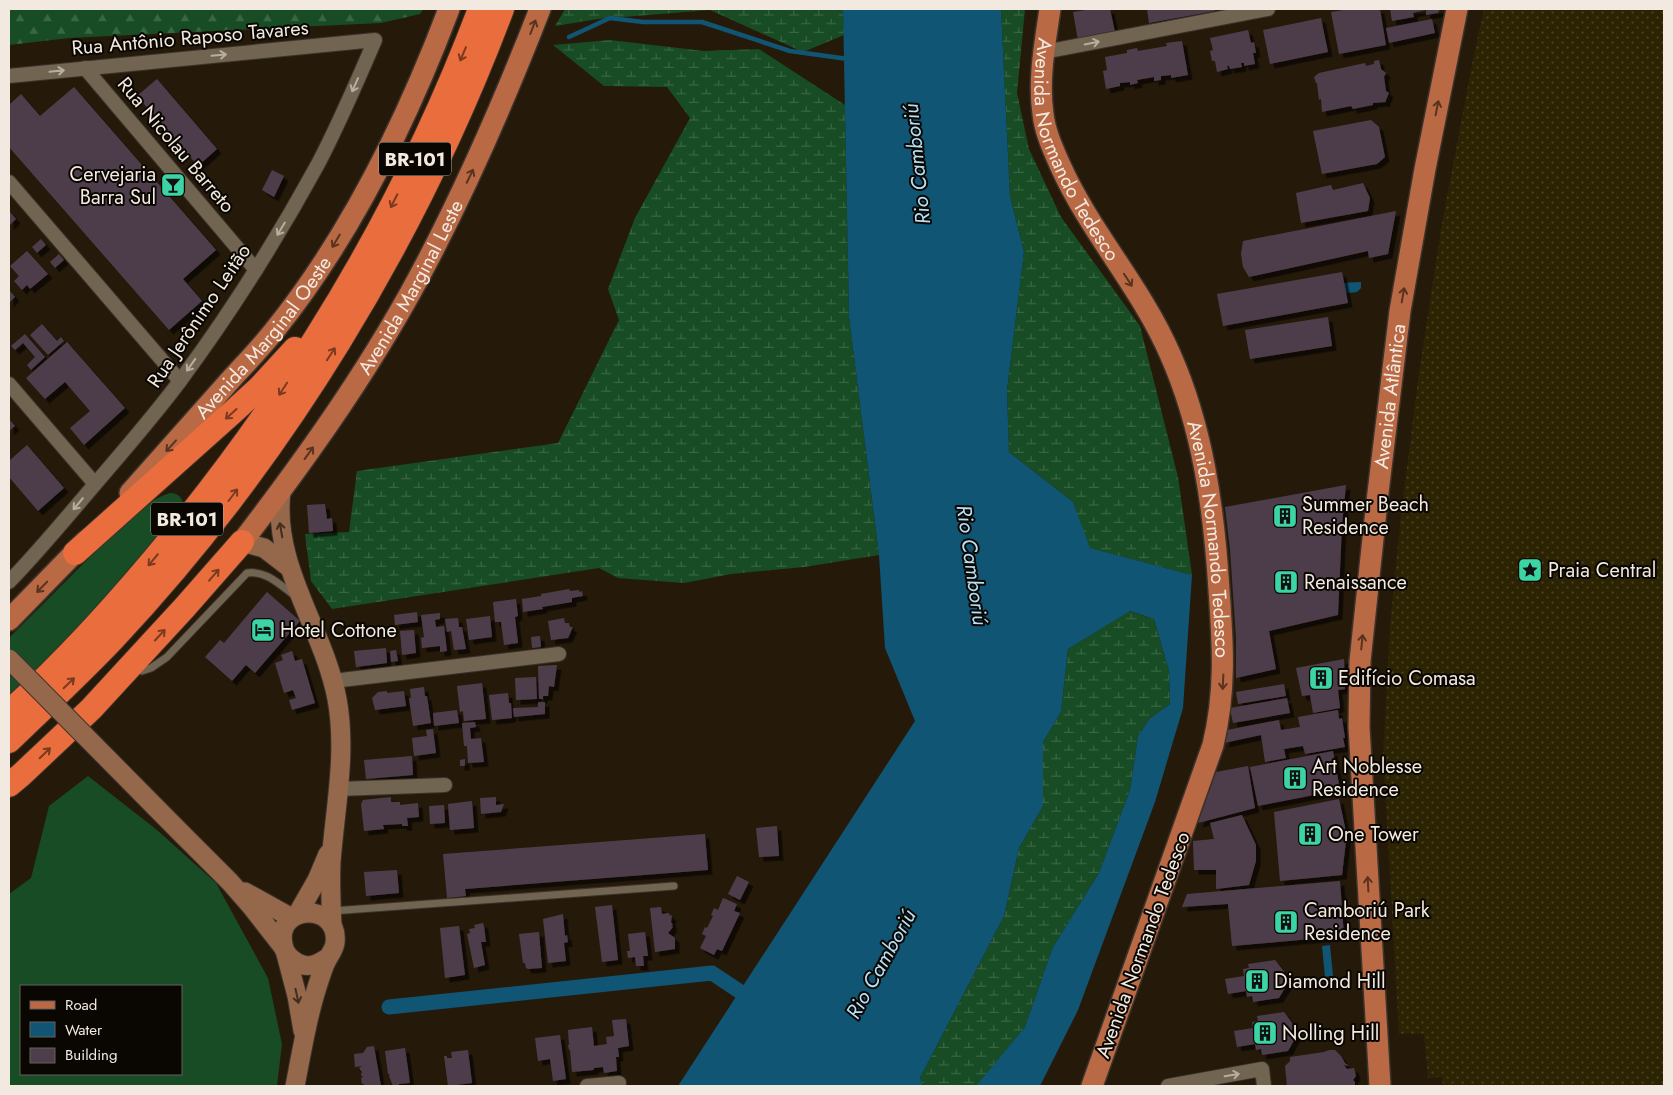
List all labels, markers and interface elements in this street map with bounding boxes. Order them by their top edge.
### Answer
street label: Rua Antônio Raposo Tavares [70,13,310,63]
one-way arrow [529,20,538,35]
street label: Avenida Normando Tedesco [1027,36,1127,267]
one-way arrow [1084,37,1100,47]
one-way arrow [457,46,467,61]
one-way arrow [211,50,227,60]
one-way arrow [49,66,65,75]
street label: Rua Nicolau Barreto [110,71,242,219]
one-way arrow [350,77,360,92]
one-way arrow [1433,100,1443,116]
water label: Rio Camboriú [896,102,938,226]
road number: BR-101 [379,142,451,176]
place label: Cervejaria Barra Sul [69,160,156,212]
one-way arrow [466,169,475,184]
bar icon: Cervejaria Barra Sul [160,172,186,198]
one-way arrow [389,193,398,208]
street label: Avenida Marginal Leste [350,195,470,380]
one-way arrow [275,222,285,236]
one-way arrow [331,234,341,249]
street label: Rua Jerônimo Leitão [140,238,258,394]
street label: Avenida Marginal Oeste [188,250,338,425]
one-way arrow [1123,273,1133,287]
one-way arrow [1398,287,1408,303]
street label: Avenida Atlântica [1367,322,1413,470]
one-way arrow [326,347,336,361]
one-way arrow [186,358,196,372]
one-way arrow [277,381,287,395]
one-way arrow [224,409,237,420]
street label: Avenida Normando Tedesco [1180,417,1237,658]
one-way arrow [165,440,177,453]
one-way arrow [304,446,314,460]
one-way arrow [228,488,238,502]
place label: Summer Beach Residence [1302,490,1429,542]
one-way arrow [72,498,84,511]
road number: BR-101 [151,502,223,536]
water label: Rio Camboriú [949,503,995,627]
building icon: Summer Beach Residence [1272,503,1298,529]
one-way arrow [276,523,286,539]
one-way arrow [147,554,159,567]
place label: Praia Central [1548,556,1656,585]
place icon: Praia Central [1517,557,1543,583]
one-way arrow [208,568,219,581]
place label: Renaissance [1304,568,1407,597]
building icon: Renaissance [1273,569,1299,595]
one-way arrow [36,581,48,593]
place label: Hotel Cottone [280,616,397,645]
hotel icon: Hotel Cottone [250,617,276,643]
one-way arrow [154,628,166,641]
one-way arrow [1357,634,1367,650]
place label: Edifício Comasa [1338,664,1476,693]
building icon: Edifício Comasa [1308,665,1334,691]
one-way arrow [1218,674,1227,690]
one-way arrow [63,677,75,689]
one-way arrow [39,747,52,759]
place label: Art Noblesse Residence [1312,752,1422,804]
building icon: Art Noblesse Residence [1282,765,1308,791]
place label: One Tower [1328,820,1419,849]
building icon: One Tower [1297,821,1323,847]
street label: Avenida Normando Tedesco [1089,828,1198,1062]
one-way arrow [1364,876,1373,892]
place label: Camboriú Park Residence [1304,896,1430,948]
water label: Rio Camboriú [838,903,924,1024]
building icon: Camboriú Park Residence [1273,909,1299,935]
place label: Diamond Hill [1274,967,1386,996]
building icon: Diamond Hill [1244,968,1270,994]
legend [20,985,182,1075]
one-way arrow [292,988,302,1004]
text: Road [65,994,97,1016]
text: Water [65,1019,103,1041]
place label: Nolling Hill [1282,1019,1379,1048]
building icon: Nolling Hill [1252,1020,1278,1046]
text: Building [65,1044,117,1066]
one-way arrow [1224,1069,1240,1079]

